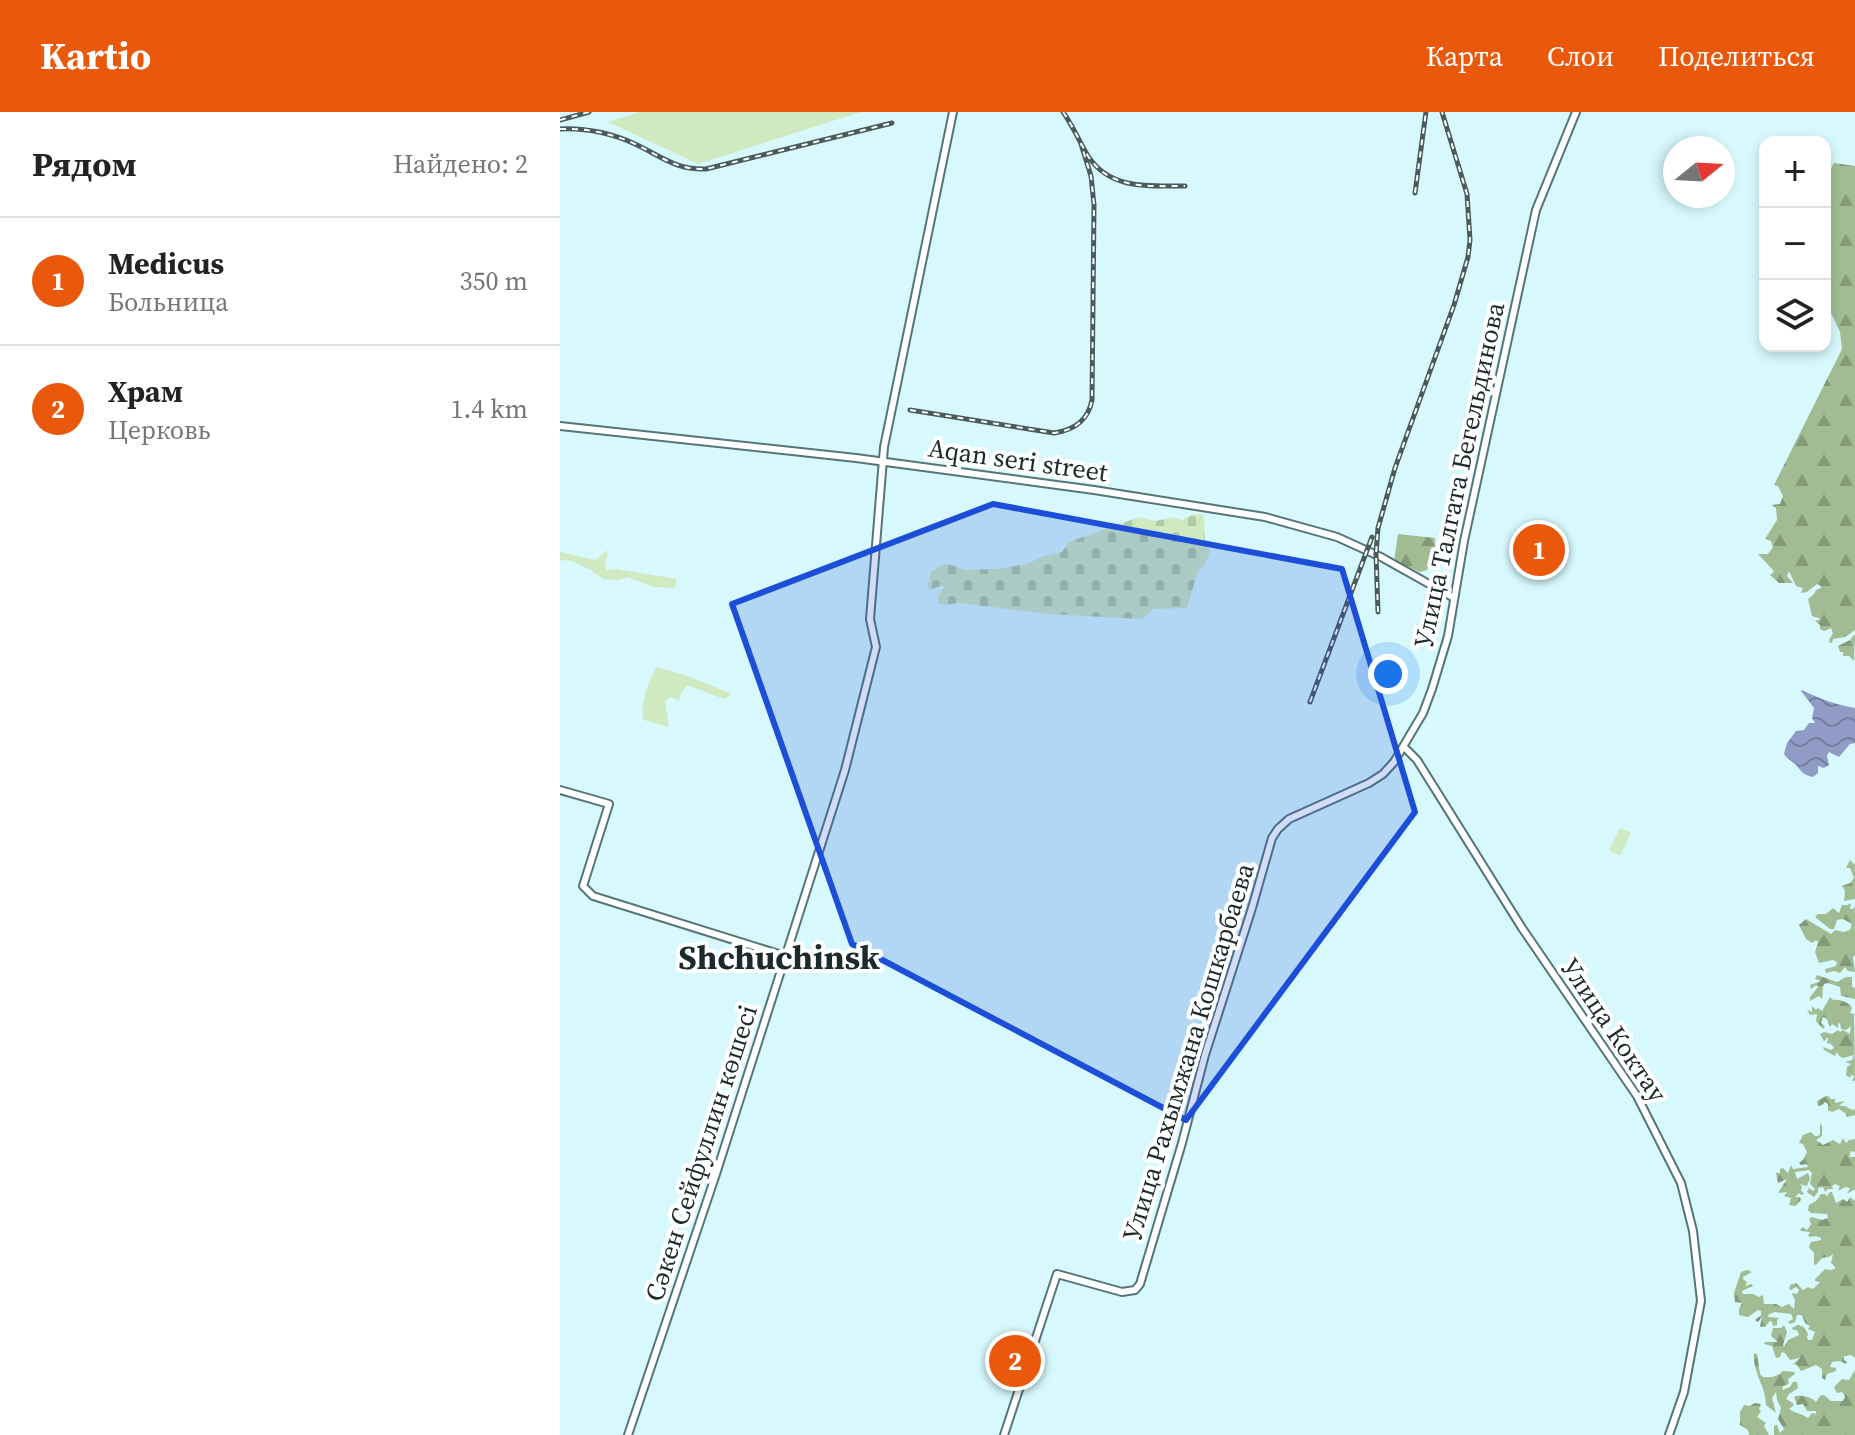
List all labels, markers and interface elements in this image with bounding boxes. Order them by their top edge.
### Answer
text: Kartio [40,30,151,82]
text: Карта [1426,37,1503,75]
text: Слои [1547,37,1614,75]
text: Поделиться [1658,37,1815,75]
north arrow [1663,136,1735,208]
map controls [1759,136,1831,352]
button: + [1759,136,1831,208]
text: Рядом [32,141,137,187]
text: Найдено: 2 [393,146,528,182]
button: − [1759,208,1831,280]
text: Medicus [108,243,224,284]
text: 1 [51,263,65,299]
text: 350 m [460,263,528,299]
button: layers [1759,280,1831,352]
text: Больница [108,284,229,320]
street label: Улица Талгата Бегельдинова [1405,298,1513,651]
text: Храм [108,371,183,412]
text: 2 [51,391,65,427]
text: 1.4 km [450,391,528,427]
text: Церковь [108,412,211,448]
street label: Aqan seri street [926,430,1111,490]
pin: 1 [1513,520,1565,580]
your location [1368,654,1408,694]
street label: Улица Рахымжана Кошкарбаева [1113,858,1263,1245]
district label: Shchuchinsk [678,934,881,980]
street label: Улица Коктау [1552,951,1676,1110]
street label: Сәкен Сейфуллин көшесі [636,1000,766,1306]
pin: 2 [989,1331,1041,1391]

